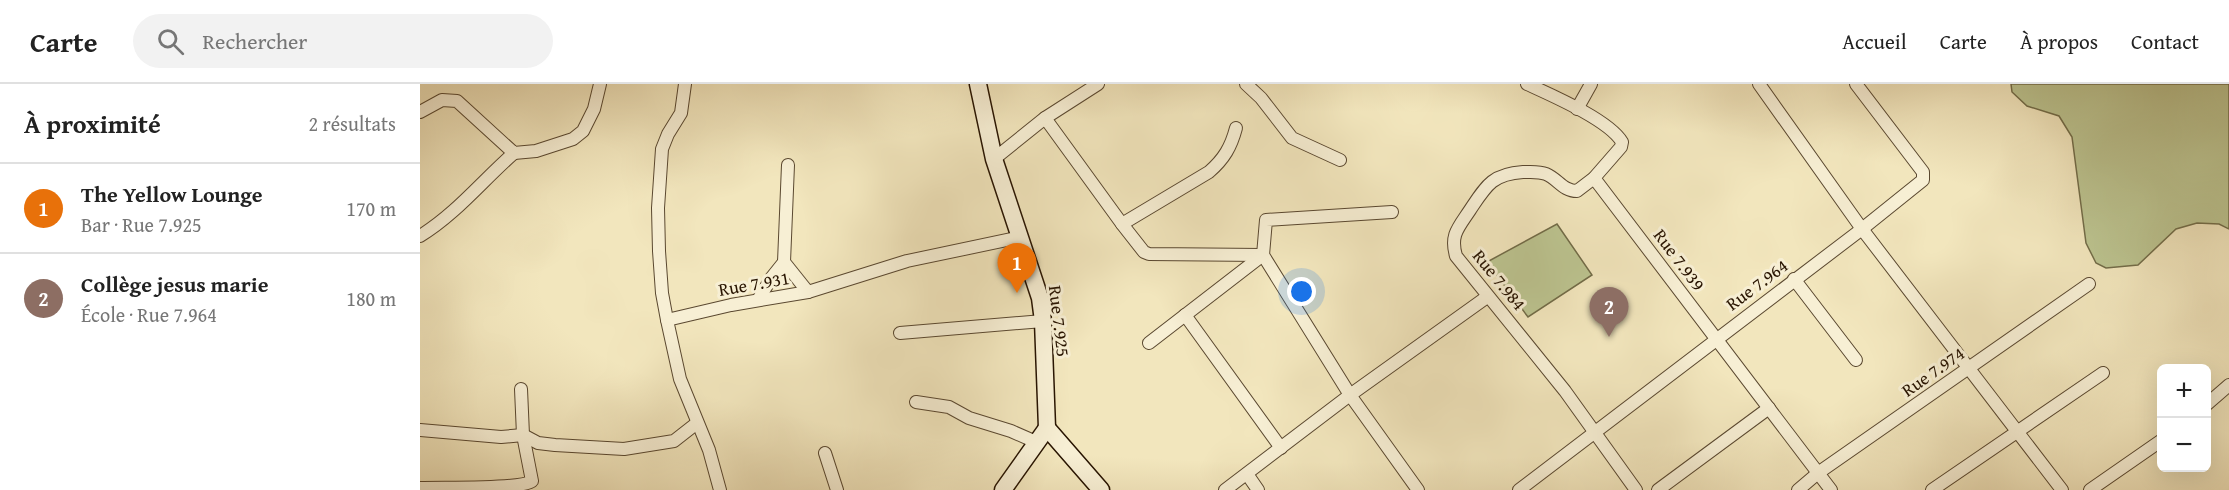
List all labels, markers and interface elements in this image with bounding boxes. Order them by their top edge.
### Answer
search box [133,14,553,68]
text: Carte [30,21,97,62]
icon: search [154,25,187,58]
text: Rechercher [202,25,307,57]
text: Accueil [1842,26,1907,57]
text: Carte [1940,26,1987,57]
text: À propos [2020,26,2098,57]
text: Contact [2131,26,2199,57]
text: À proximité [24,104,161,143]
text: 2 résultats [308,109,396,138]
text: The Yellow Lounge [81,178,263,210]
text: 1 [38,194,49,223]
text: 170 m [346,194,396,223]
text: Bar · Rue 7.925 [81,210,202,239]
street label: Rue 7.939 [1647,223,1712,296]
street label: Rue 7.984 [1466,243,1532,316]
pin: 1 [998,244,1036,293]
street label: Rue 7.964 [1720,252,1793,317]
street label: Rue 7.931 [716,264,791,303]
text: Collège jesus marie [81,268,268,300]
your location [1287,277,1316,306]
text: 2 [38,284,49,313]
text: 180 m [346,284,396,313]
street label: Rue 7.925 [1042,284,1077,358]
pin: 2 [1590,288,1628,337]
text: École · Rue 7.964 [81,300,217,329]
street label: Rue 7.974 [1896,340,1970,403]
map controls [2157,364,2211,472]
button: + [2157,364,2211,418]
button: − [2157,418,2211,472]

